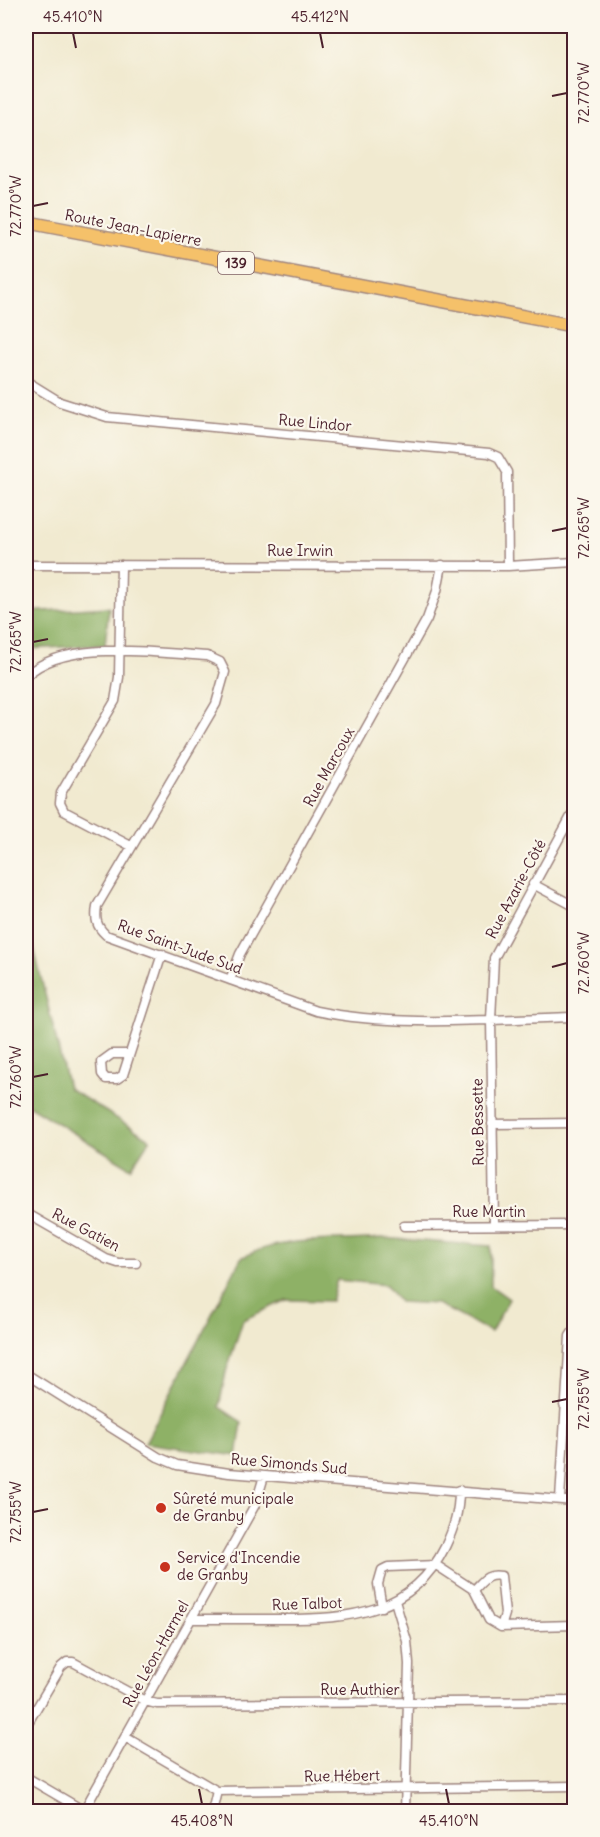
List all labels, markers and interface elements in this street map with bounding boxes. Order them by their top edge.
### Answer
text: 45.410°N [43,7,103,26]
text: 45.412°N [291,7,349,26]
text: 72.770°W [574,62,593,124]
text: 72.770°W [6,175,25,237]
street label: Route Jean-Lapierre [63,205,203,250]
road number: 139 [218,252,254,274]
street label: Rue Lindor [278,410,352,435]
text: 72.765°W [574,497,593,559]
street label: Rue Irwin [267,541,333,560]
text: 72.765°W [6,611,25,673]
street label: Rue Marcoux [299,723,359,810]
street label: Rue Azarie-Côté [481,836,550,942]
street label: Rue Saint-Jude Sud [115,915,245,978]
text: 72.760°W [574,931,593,995]
text: 72.760°W [6,1045,25,1109]
street label: Rue Bessette [467,1078,488,1166]
street label: Rue Martin [452,1202,526,1221]
street label: Rue Gatien [49,1204,124,1256]
text: 72.755°W [574,1368,593,1430]
street label: Rue Simonds Sud [230,1449,348,1478]
text: 72.755°W [6,1481,25,1543]
place label: Sûreté municipale de Granby [173,1489,294,1525]
marker: Sûreté municipale de Granby [154,1501,168,1515]
place label: Service d'Incendie de Granby [177,1548,300,1584]
marker: Service d'Incendie de Granby [158,1560,172,1574]
street label: Rue Talbot [272,1593,342,1614]
street label: Rue Léon-Harmel [118,1597,193,1710]
street label: Rue Authier [320,1680,400,1699]
street label: Rue Hébert [304,1765,380,1786]
text: 45.408°N [171,1811,233,1830]
text: 45.410°N [419,1811,479,1830]

